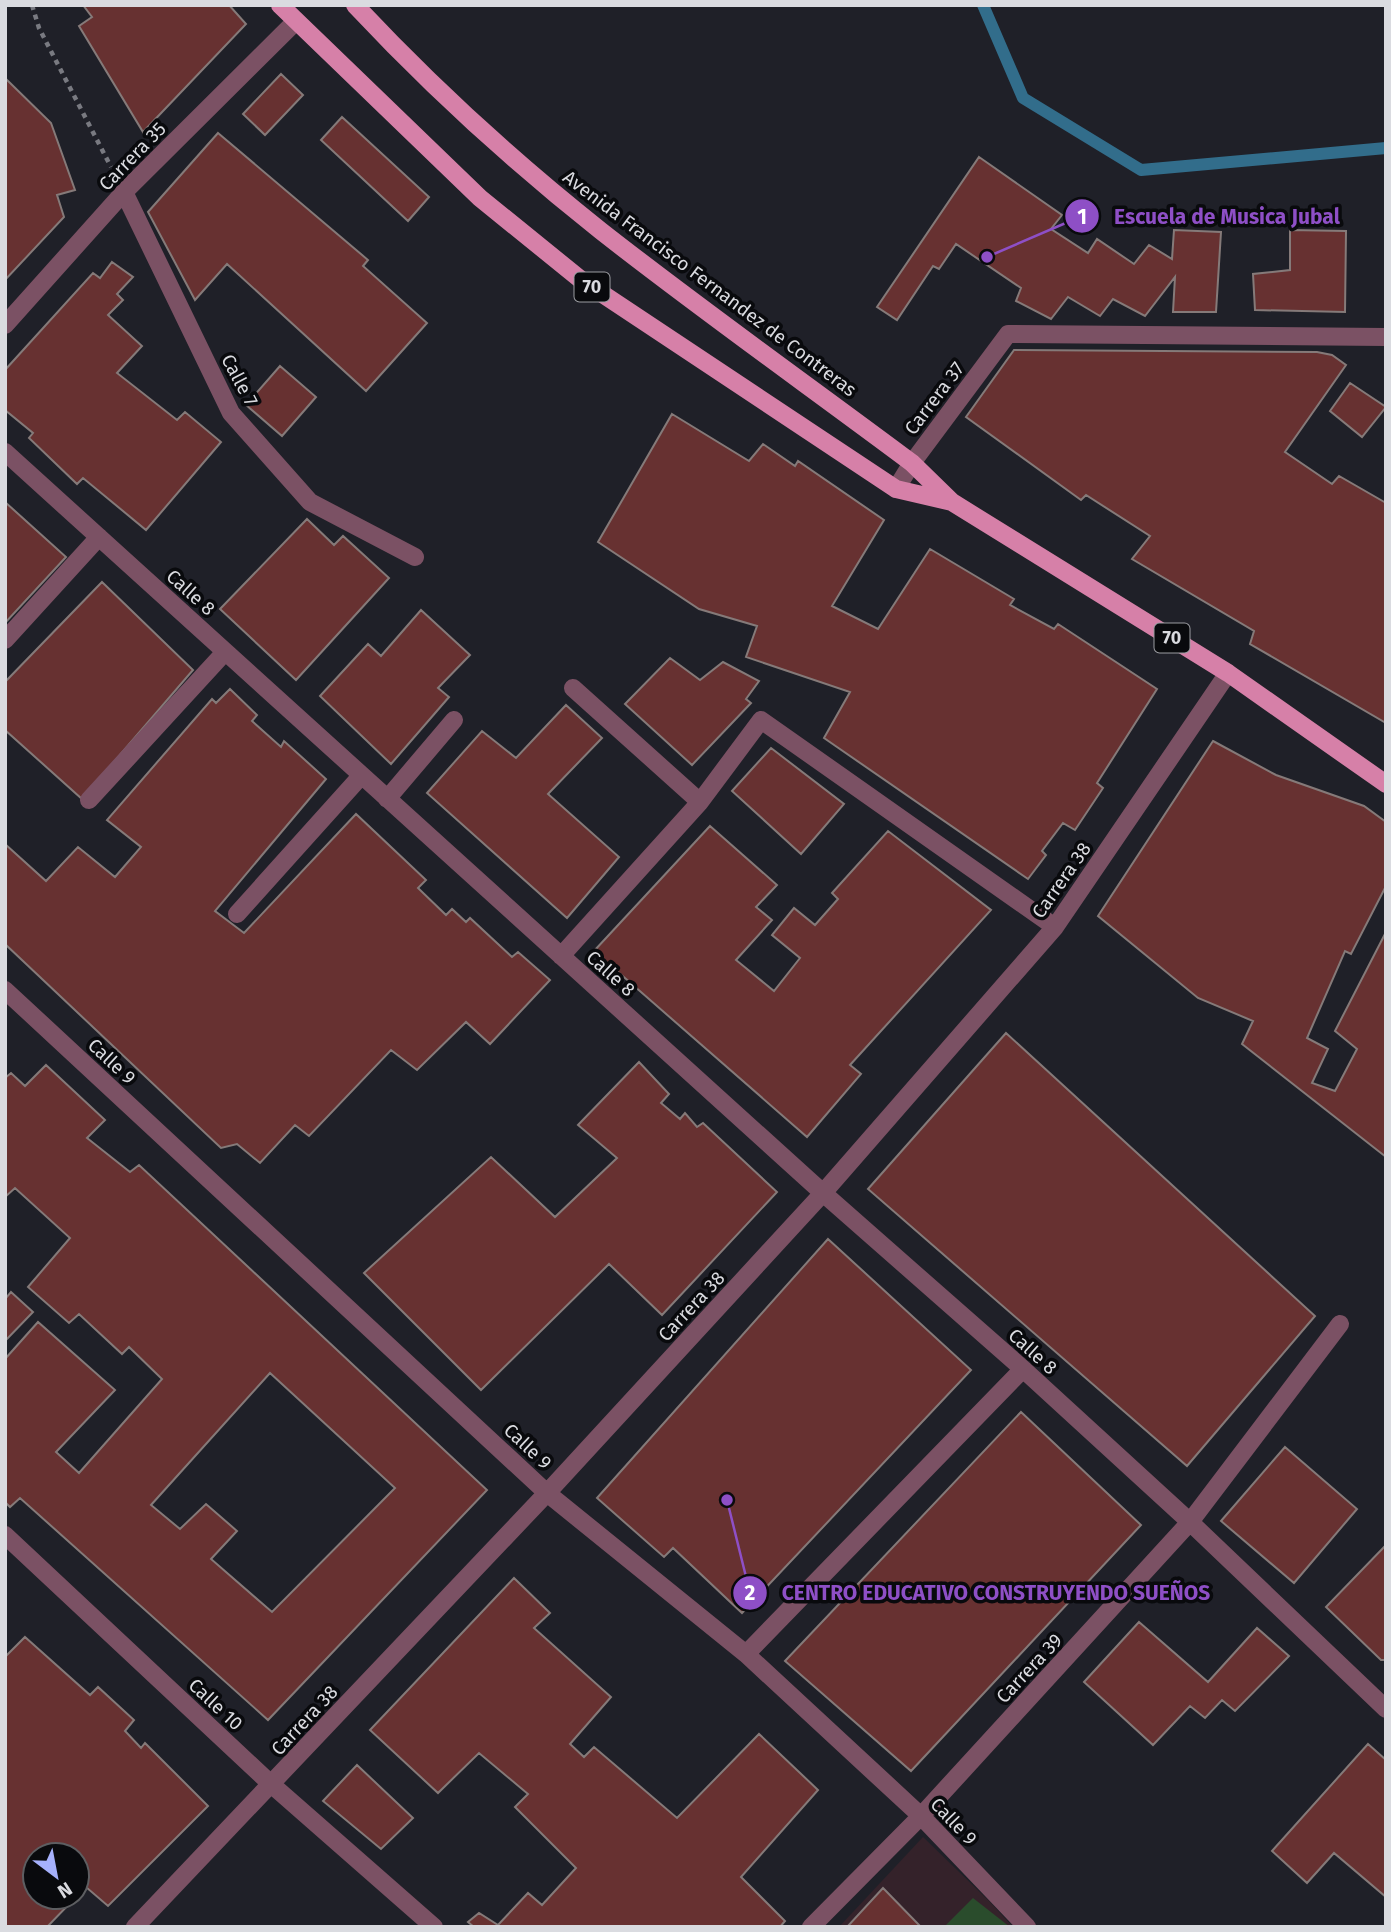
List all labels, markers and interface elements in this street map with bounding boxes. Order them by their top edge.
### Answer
street label: Carrera 35 [94,117,171,195]
street label: Avenida Francisco Fernandez de Contreras [558,165,861,401]
callout: Escuela de Musica Jubal [1065,195,1353,237]
text: 1 [1077,204,1087,230]
text: Escuela de Musica Jubal [1114,204,1341,230]
road number: 70 [574,272,610,302]
street label: Calle 7 [216,350,263,410]
street label: Carrera 37 [900,357,969,439]
street label: Calle 8 [162,565,220,620]
road number: 70 [1154,624,1190,652]
street label: Carrera 38 [1027,838,1096,923]
street label: Calle 8 [582,946,640,1001]
street label: Calle 9 [83,1034,140,1089]
street label: Carrera 38 [653,1267,730,1346]
street label: Calle 8 [1004,1324,1062,1379]
street label: Calle 9 [499,1419,556,1474]
callout: CENTRO EDUCATIVO CONSTRUYENDO SUEÑOS [732,1572,1224,1614]
text: 2 [745,1580,756,1606]
text: CENTRO EDUCATIVO CONSTRUYENDO SUEÑOS [782,1580,1210,1606]
street label: Carrera 39 [991,1629,1067,1708]
street label: Calle 10 [184,1673,248,1735]
street label: Carrera 38 [266,1681,343,1760]
street label: Calle 9 [926,1793,982,1850]
north arrow [21,1841,91,1911]
text: N [53,1877,76,1903]

